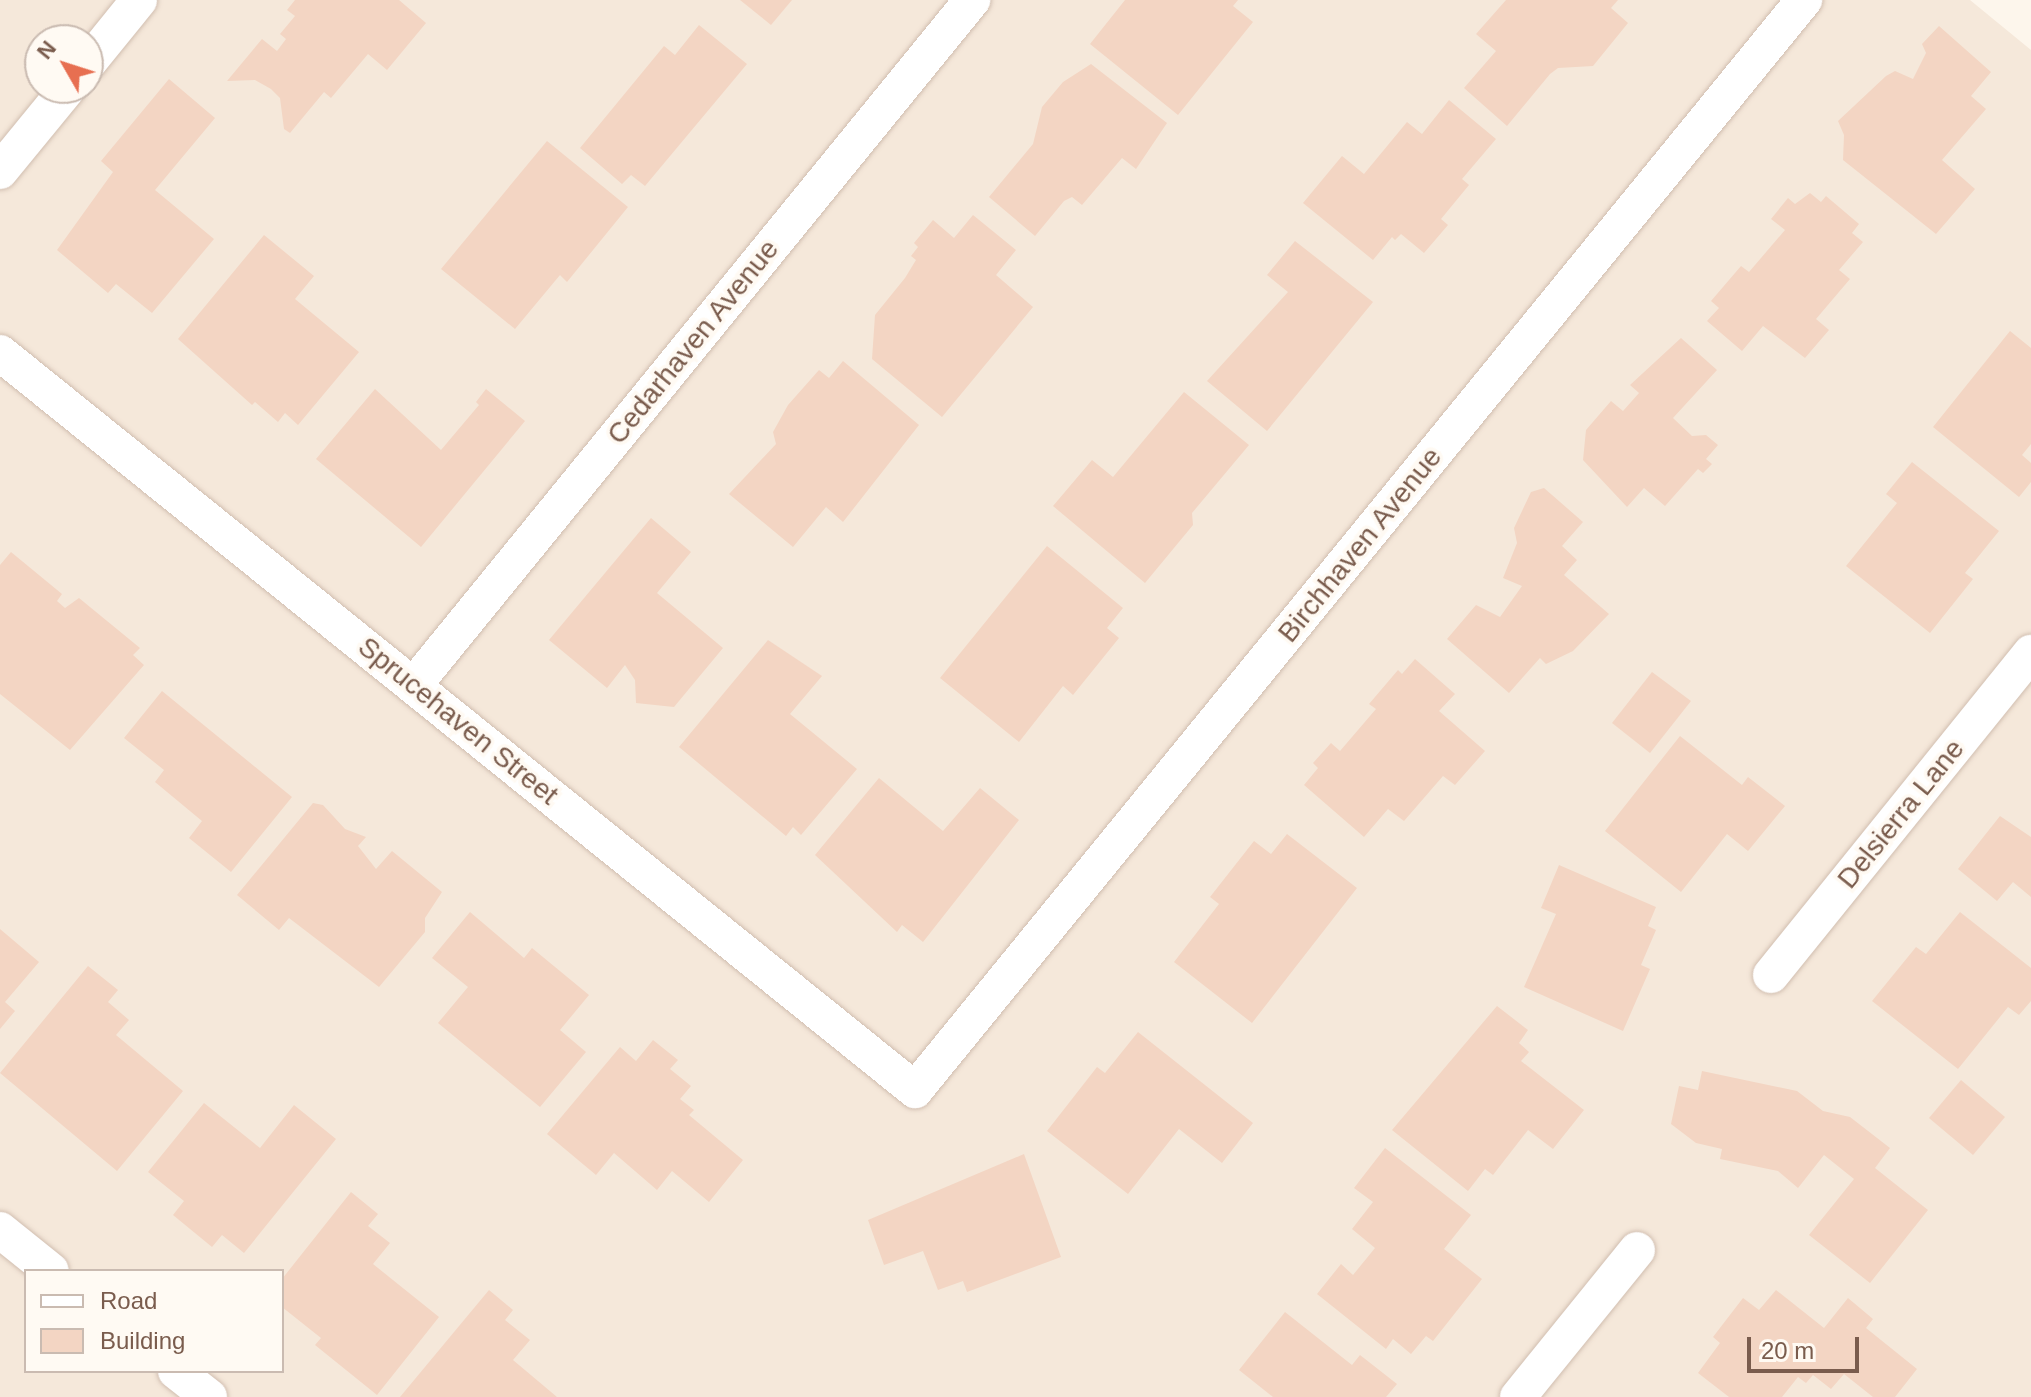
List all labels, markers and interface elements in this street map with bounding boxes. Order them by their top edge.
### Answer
north arrow [24,24,104,104]
text: N [32,36,61,64]
street label: Cedarhaven Avenue [600,232,786,452]
street label: Birchhaven Avenue [1271,440,1449,650]
street label: Sprucehaven Street [351,630,565,812]
street label: Delsierra Lane [1831,733,1971,895]
legend [24,1269,284,1373]
text: Road [100,1287,157,1314]
scale bar [1751,1321,1863,1371]
text: Building [100,1327,185,1354]
text: 20 m [1761,1337,1814,1364]

